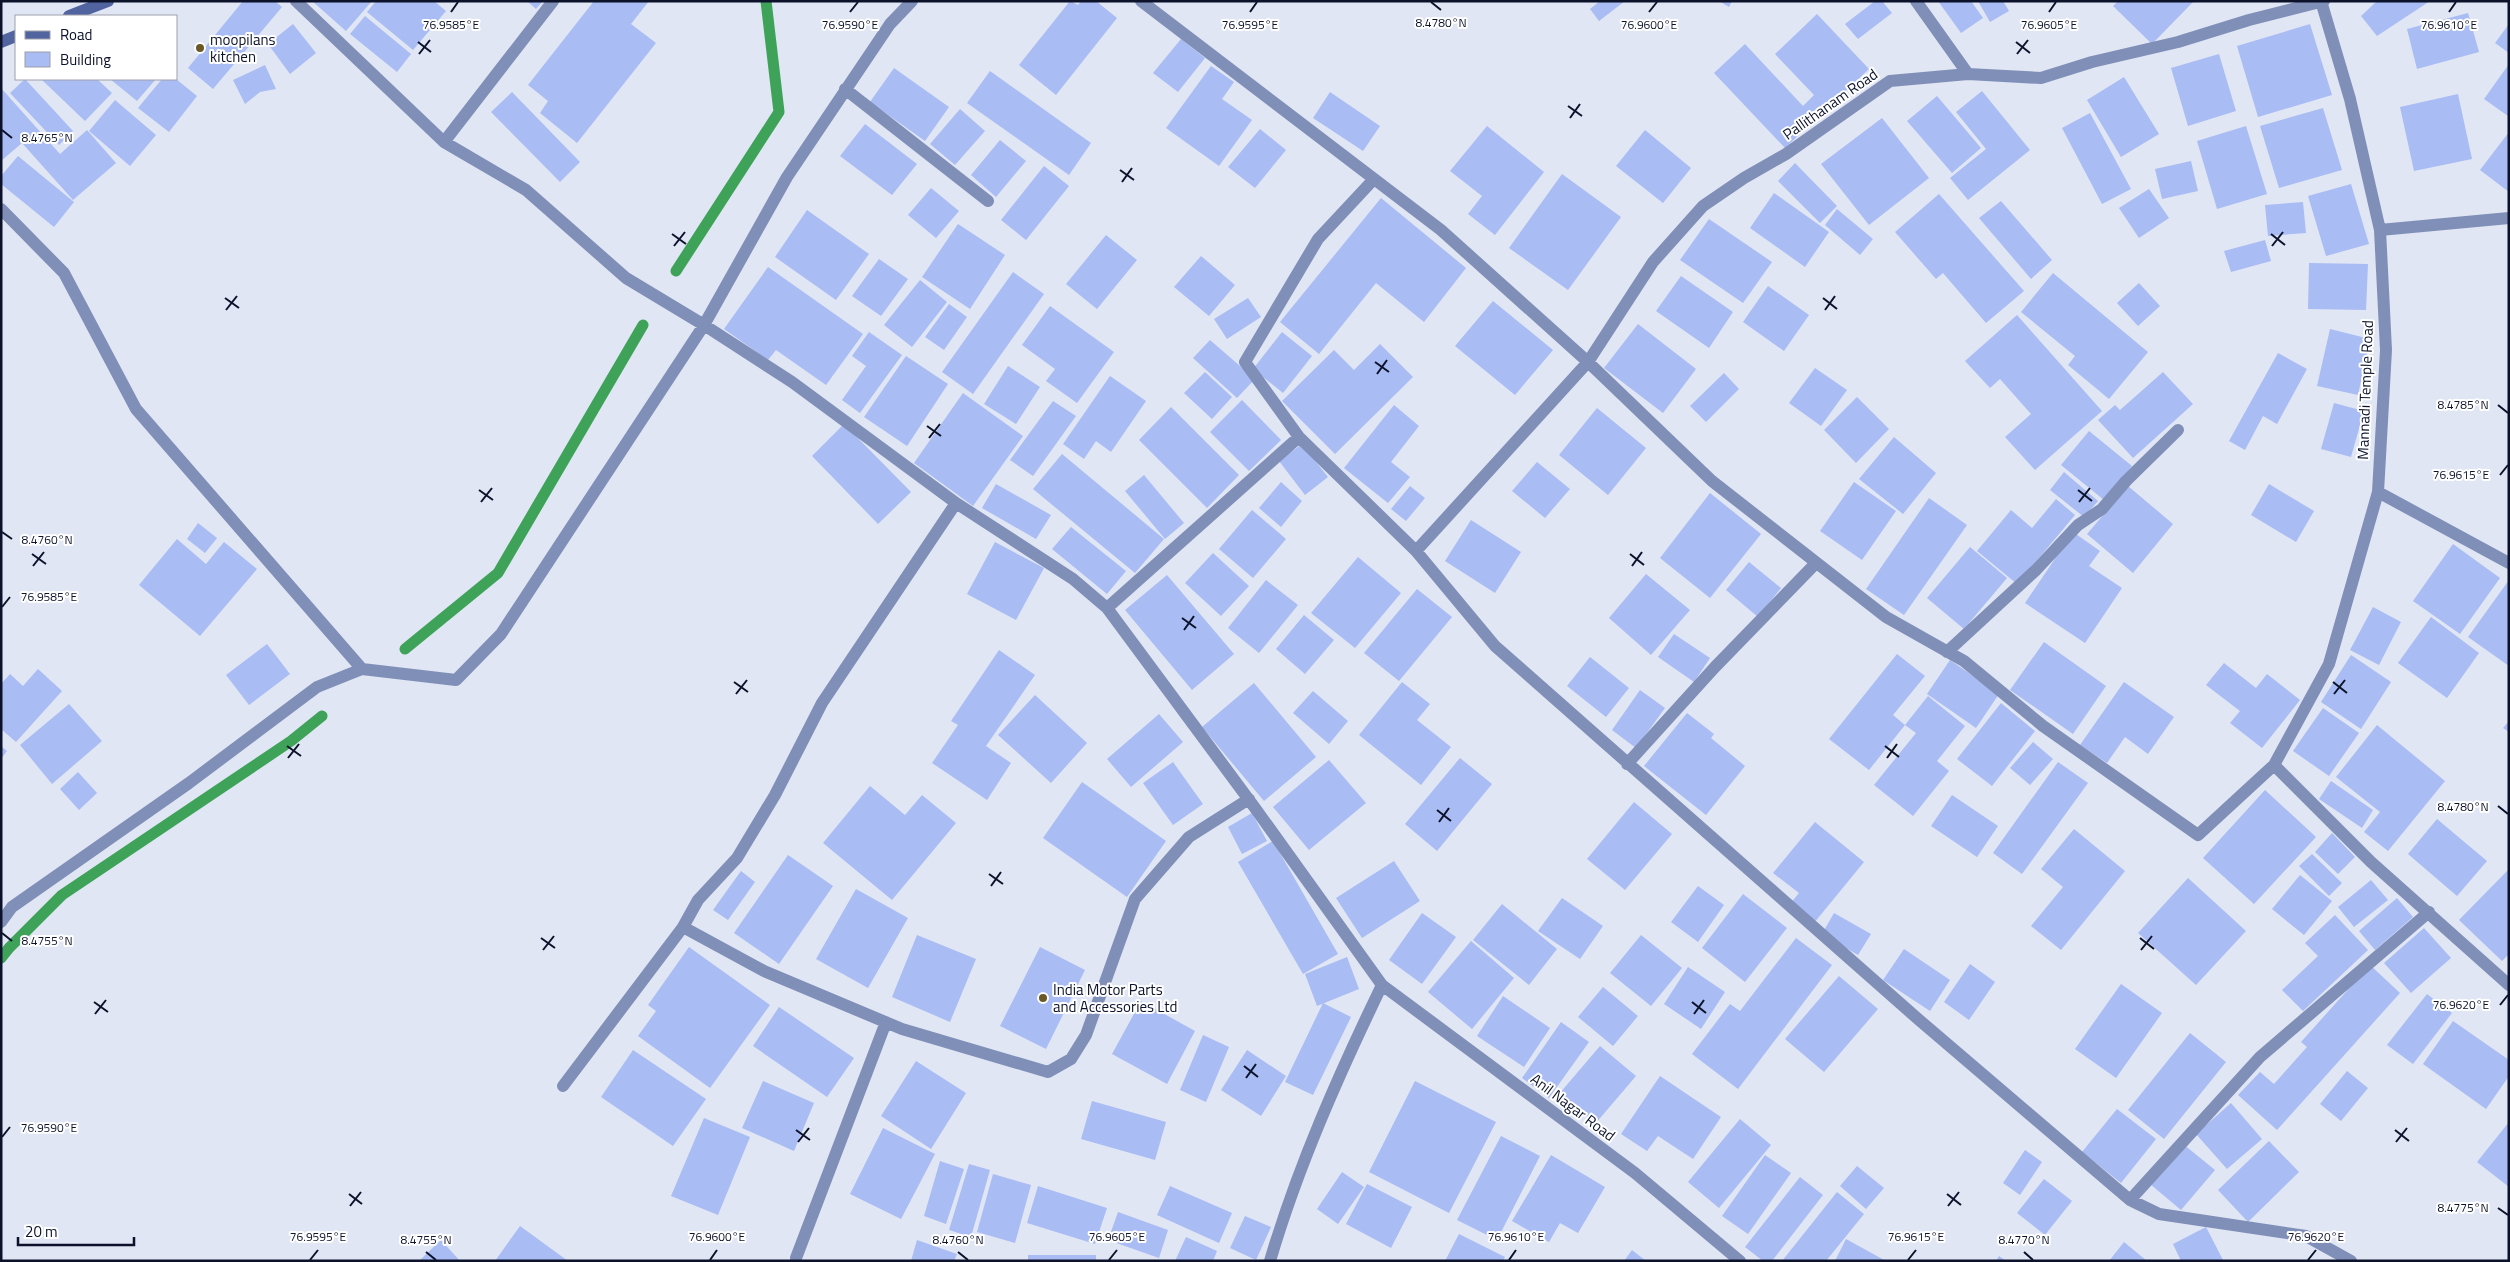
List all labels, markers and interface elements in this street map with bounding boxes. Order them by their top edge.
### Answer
text: 8.4780°N [1415,13,1467,32]
legend [15,15,178,80]
text: 76.9585°E [423,15,479,34]
text: 76.9590°E [822,15,878,34]
text: 76.9595°E [1222,15,1278,34]
text: 76.9600°E [1621,15,1677,34]
text: 76.9605°E [2021,15,2077,34]
text: 76.9610°E [2421,15,2477,34]
text: Road [60,23,92,46]
place label: moopilans kitchen [210,28,276,68]
marker: moopilans kitchen [194,42,206,54]
text: Building [60,48,111,71]
street label: Pallithanam Road [1778,63,1882,145]
text: 8.4765°N [21,128,73,147]
street label: Mannadi Temple Road [2351,320,2379,460]
text: 8.4785°N [2437,395,2489,414]
text: 76.9615°E [2433,465,2489,484]
text: 8.4760°N [21,530,73,549]
text: 76.9585°E [21,587,77,606]
text: 8.4780°N [2437,797,2489,816]
text: 8.4755°N [21,931,73,950]
place label: India Motor Parts and Accessories Ltd [1053,978,1177,1018]
marker: India Motor Parts and Accessories Ltd [1037,992,1049,1004]
text: 76.9620°E [2433,995,2489,1014]
street label: Anil Nagar Road [1526,1067,1620,1147]
text: 76.9590°E [21,1118,77,1137]
text: 8.4775°N [2437,1198,2489,1217]
scale bar [18,1214,134,1246]
text: 20 m [25,1220,58,1243]
text: 76.9595°E [290,1227,346,1246]
text: 76.9600°E [689,1227,745,1246]
text: 76.9605°E [1089,1227,1145,1246]
text: 76.9610°E [1488,1227,1544,1246]
text: 76.9615°E [1888,1227,1944,1246]
text: 76.9620°E [2288,1227,2344,1246]
text: 8.4755°N [400,1230,452,1249]
text: 8.4760°N [932,1230,984,1249]
text: 8.4770°N [1998,1230,2050,1249]

